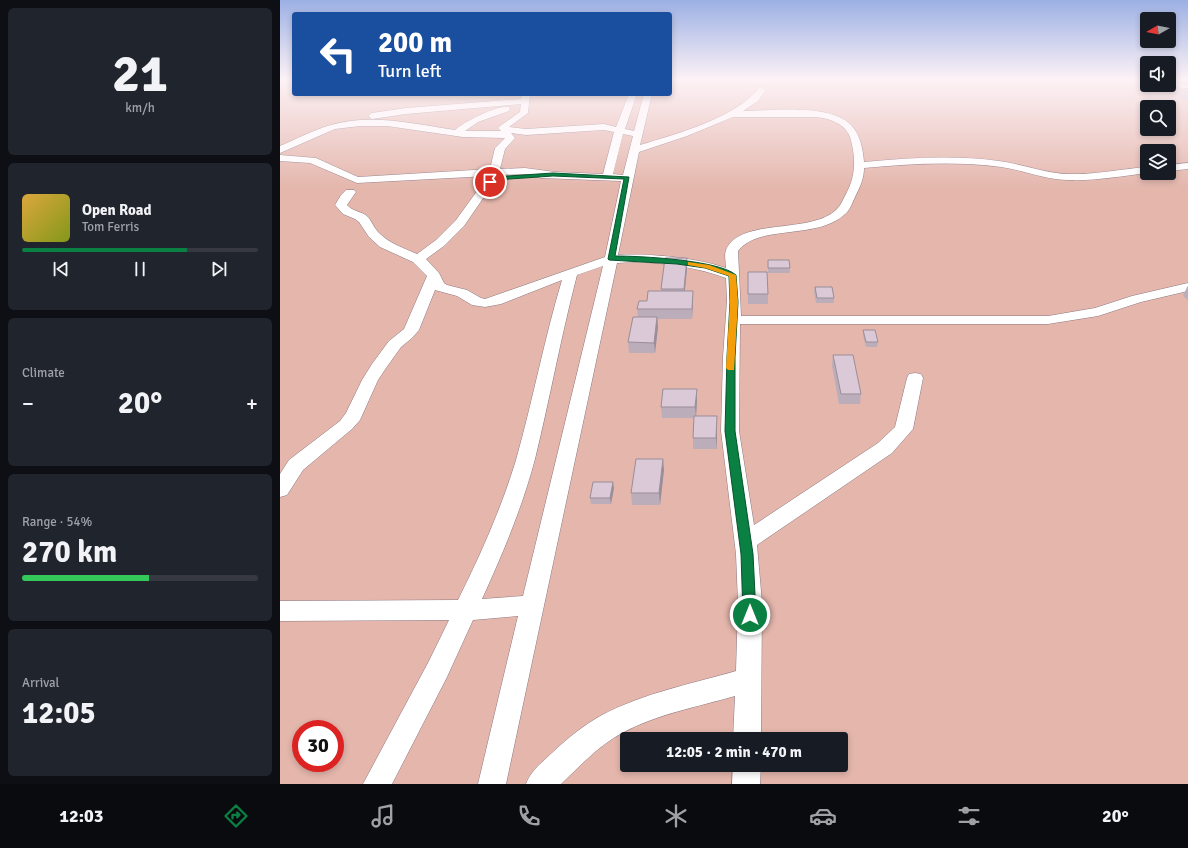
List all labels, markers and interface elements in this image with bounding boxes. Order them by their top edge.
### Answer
north arrow [1140,12,1176,48]
map controls [1140,12,1176,180]
text: 200 m [378,26,452,60]
icon: left [312,28,364,80]
text: 21 [112,42,168,106]
button: sound [1140,56,1176,92]
text: Turn left [378,60,441,82]
text: km/h [125,100,155,116]
button: search [1140,100,1176,136]
button: layers [1140,144,1176,180]
pin [473,165,507,199]
icon: arrive [479,171,501,193]
text: Open Road [82,201,152,219]
text: Tom Ferris [82,219,139,235]
icon: previous [50,258,72,280]
icon: pause [129,258,151,280]
icon: next [208,258,230,280]
text: Climate [22,365,65,381]
text: 20° [118,385,162,422]
text: − [22,390,34,417]
text: + [246,390,258,417]
text: Range · 54% [22,514,92,530]
text: 270 km [22,534,117,571]
position arrow [729,594,771,636]
text: Arrival [22,675,59,691]
text: 12:05 [22,695,96,732]
speed limit sign: 30 [292,720,344,772]
text: 12:05 · 2 min · 470 m [666,743,802,761]
icon: directions [222,802,250,830]
icon: music [369,802,397,830]
icon: phone [515,802,543,830]
icon: climate [662,802,690,830]
icon: car [809,802,837,830]
icon: filters [955,802,983,830]
text: 12:03 [59,805,104,827]
text: 20° [1102,805,1129,827]

